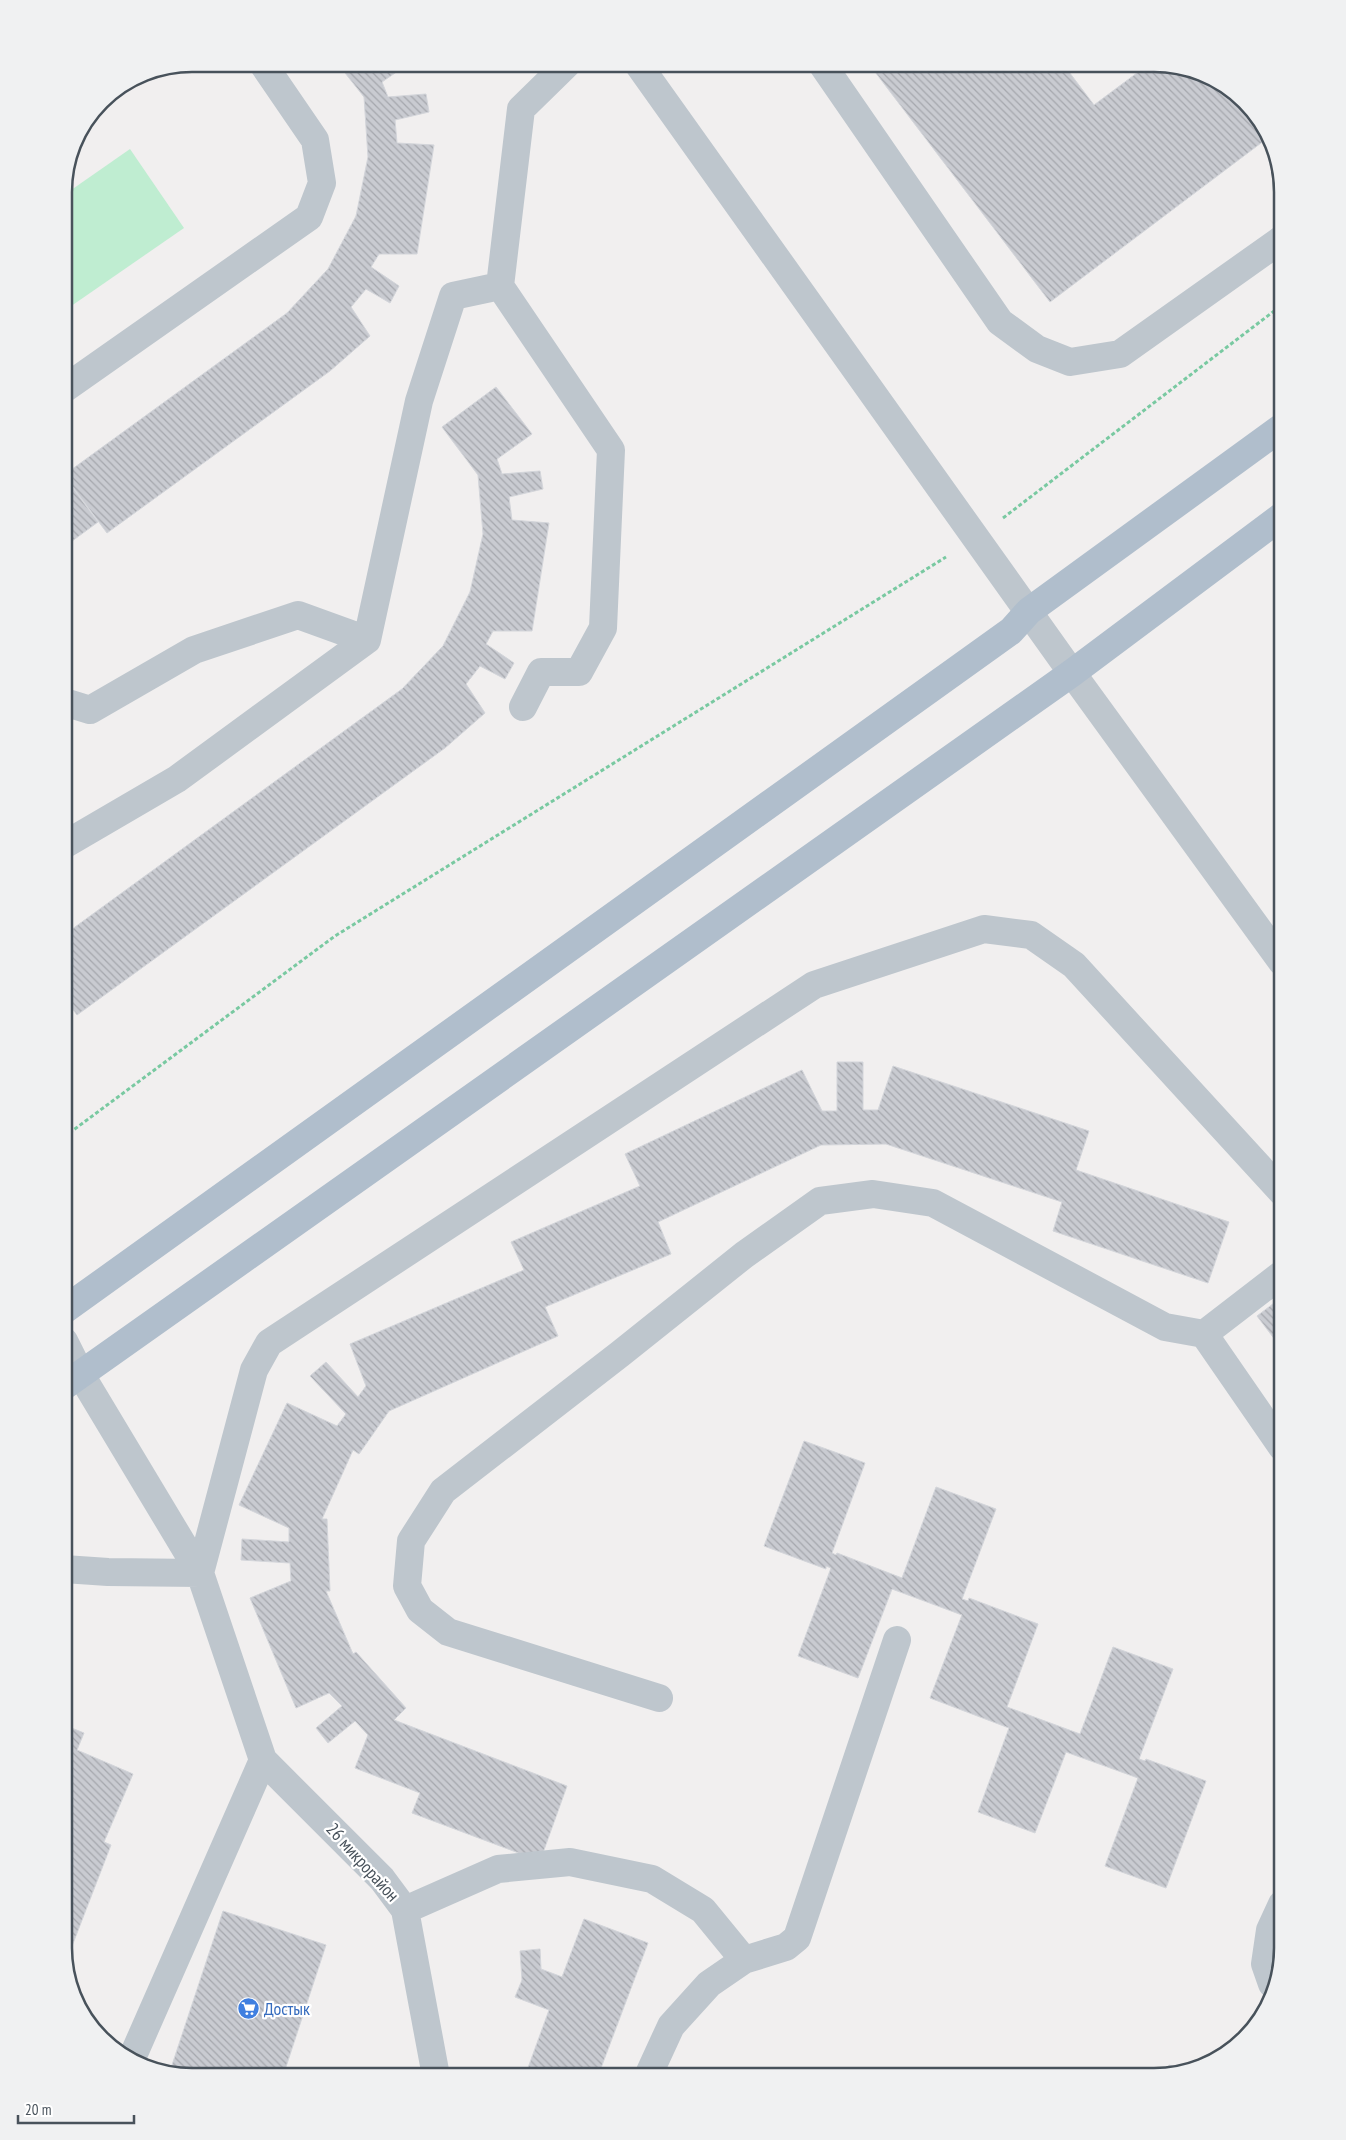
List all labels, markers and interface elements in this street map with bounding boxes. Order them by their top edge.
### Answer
street label: 26 микрорайон [322,1818,404,1906]
supermarket icon: Достык [236,1996,260,2020]
place label: Достык [264,1997,310,2020]
scale bar [18,2092,134,2124]
text: 20 m [25,2100,51,2119]

